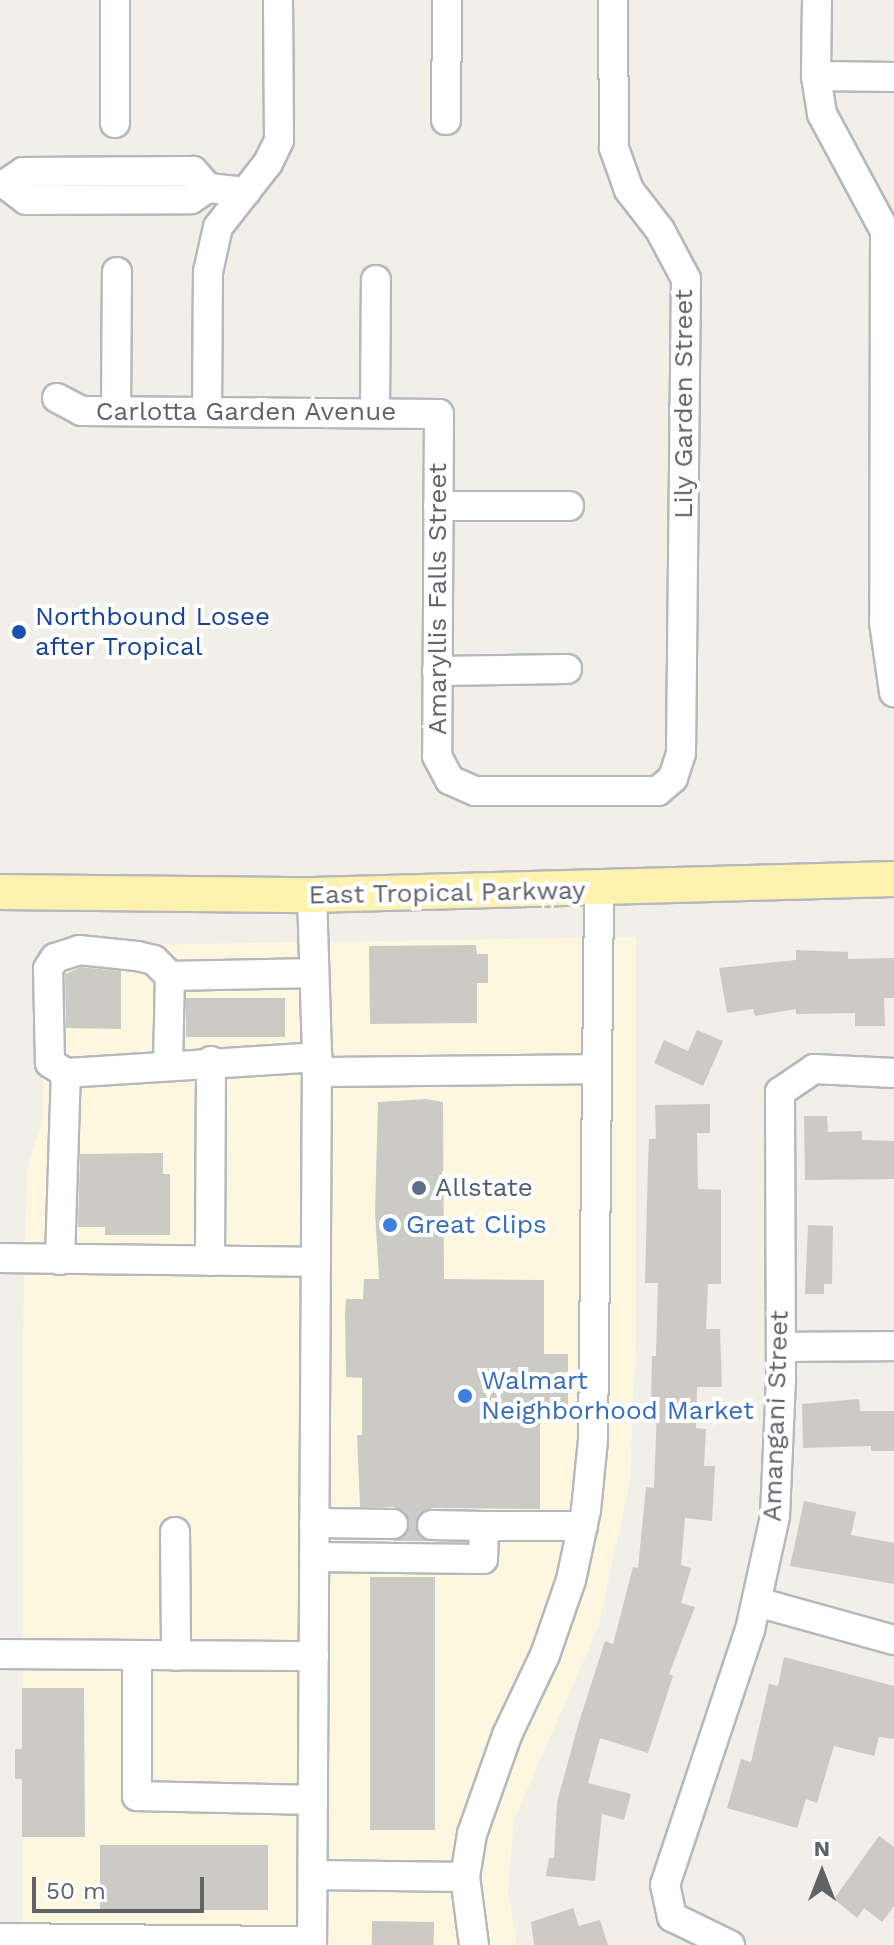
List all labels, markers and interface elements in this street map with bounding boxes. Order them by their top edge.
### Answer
street label: Lily Garden Street [668,289,700,519]
street label: Carlotta Garden Avenue [95,396,397,428]
street label: Amaryllis Falls Street [422,463,454,735]
place label: Northbound Losee after Tropical [35,601,270,662]
marker: Northbound Losee after Tropical [10,623,28,641]
street label: East Tropical Parkway [307,875,587,911]
place label: Allstate [435,1172,533,1204]
marker: Allstate [410,1179,428,1197]
place label: Great Clips [406,1209,547,1241]
marker: Great Clips [381,1216,399,1234]
street label: Amangani Street [757,1310,795,1522]
place label: Walmart Neighborhood Market [481,1365,754,1426]
marker: Walmart Neighborhood Market [456,1387,474,1405]
north arrow [782,1833,862,1913]
text: N [814,1836,830,1861]
scale bar [36,1861,208,1911]
text: 50 m [46,1877,106,1905]

